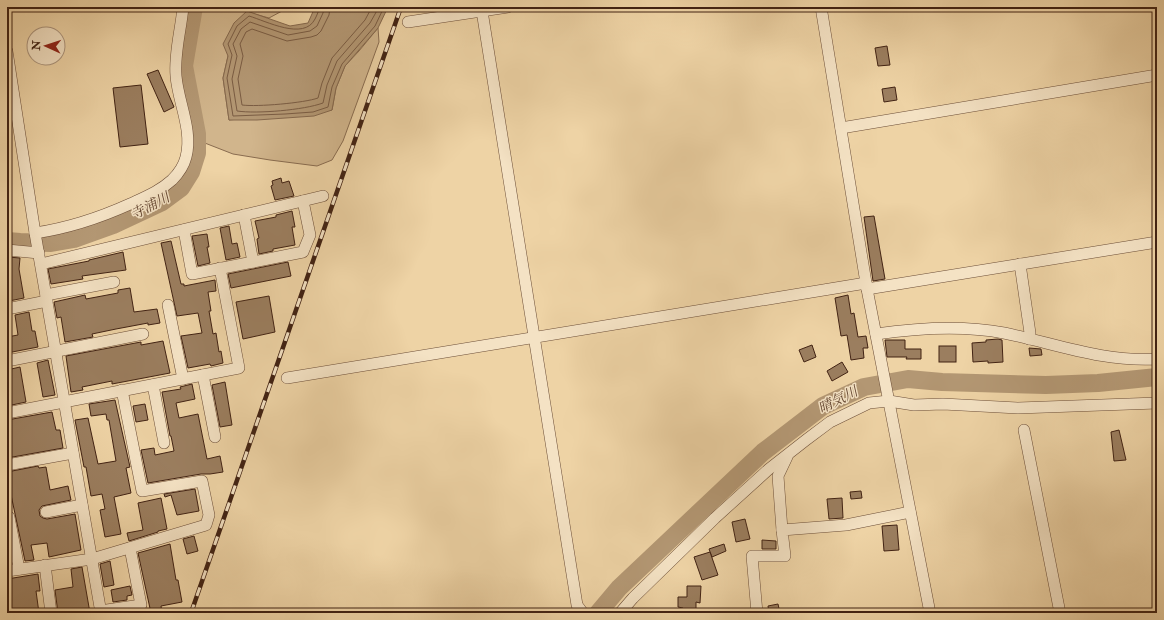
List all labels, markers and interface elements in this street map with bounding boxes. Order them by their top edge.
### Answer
north arrow [26,26,66,66]
text: N [30,39,43,52]
water label: 寺浦川 [127,188,174,223]
water label: 晴気川 [815,382,862,417]

